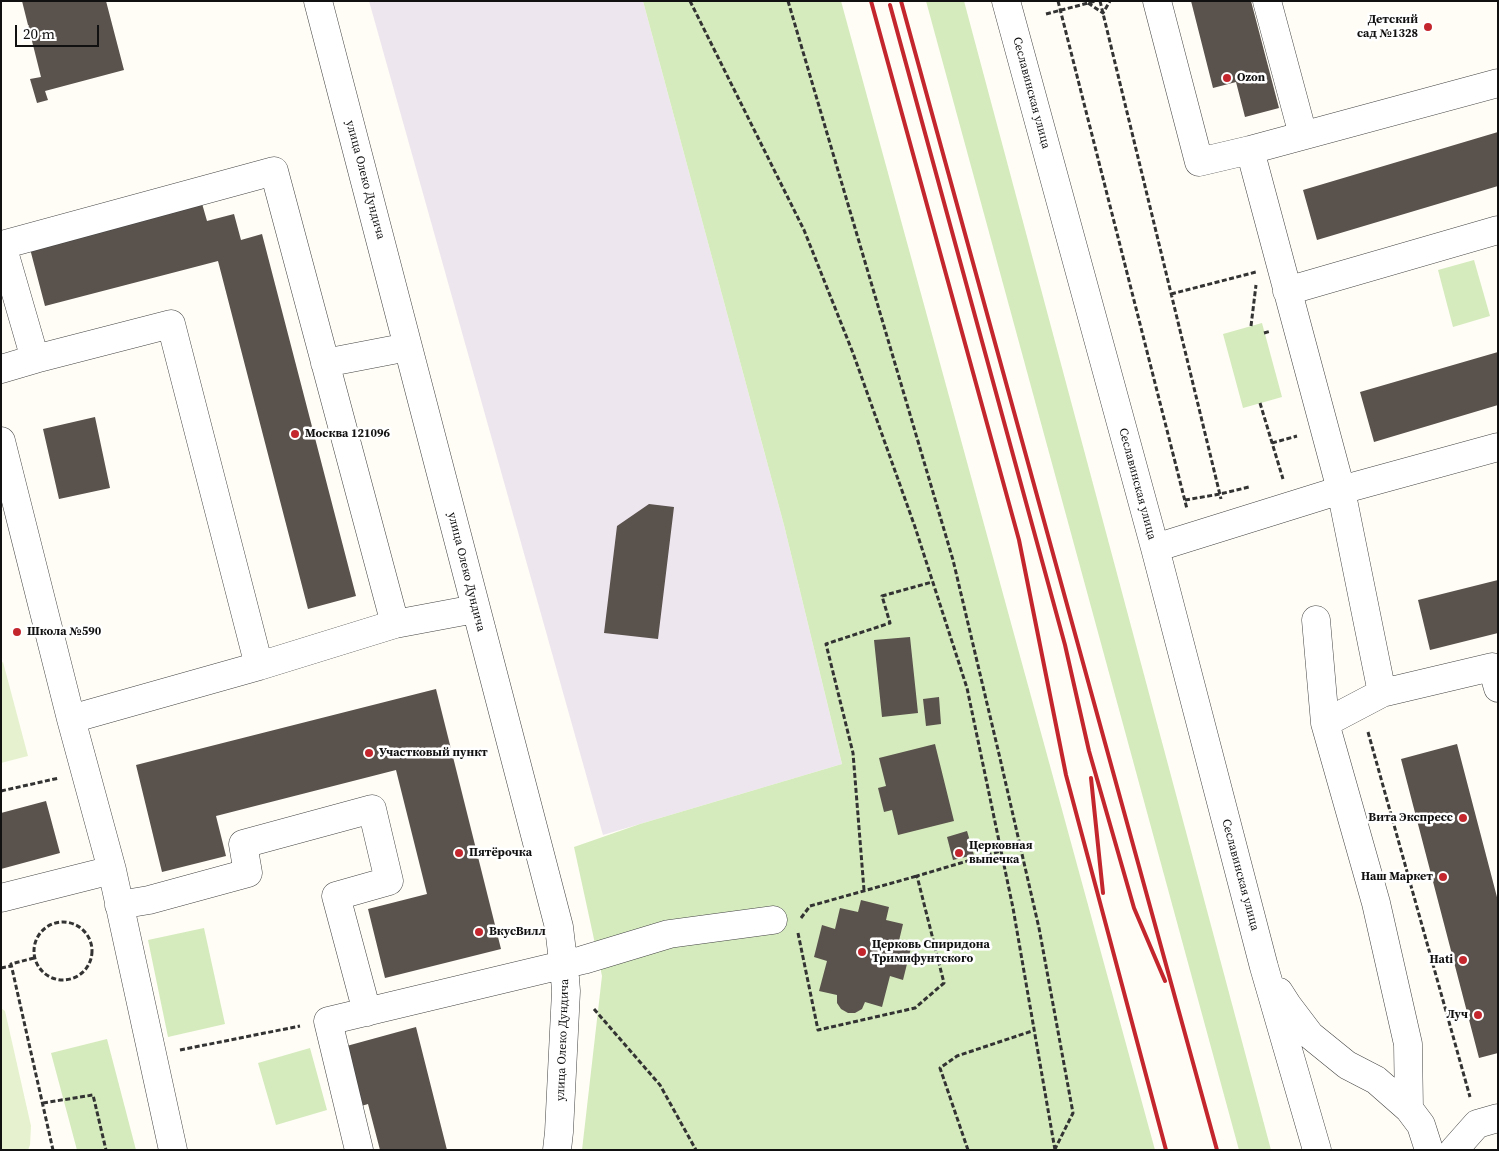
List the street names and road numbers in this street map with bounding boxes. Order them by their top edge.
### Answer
street label: Сеславинская улица [1009,35,1053,151]
street label: улица Олеко Дундича [342,119,388,241]
street label: Сеславинская улица [1115,426,1159,542]
street label: улица Олеко Дундича [444,511,488,633]
street label: Сеславинская улица [1218,817,1262,933]
street label: улица Олеко Дундича [554,978,572,1102]

